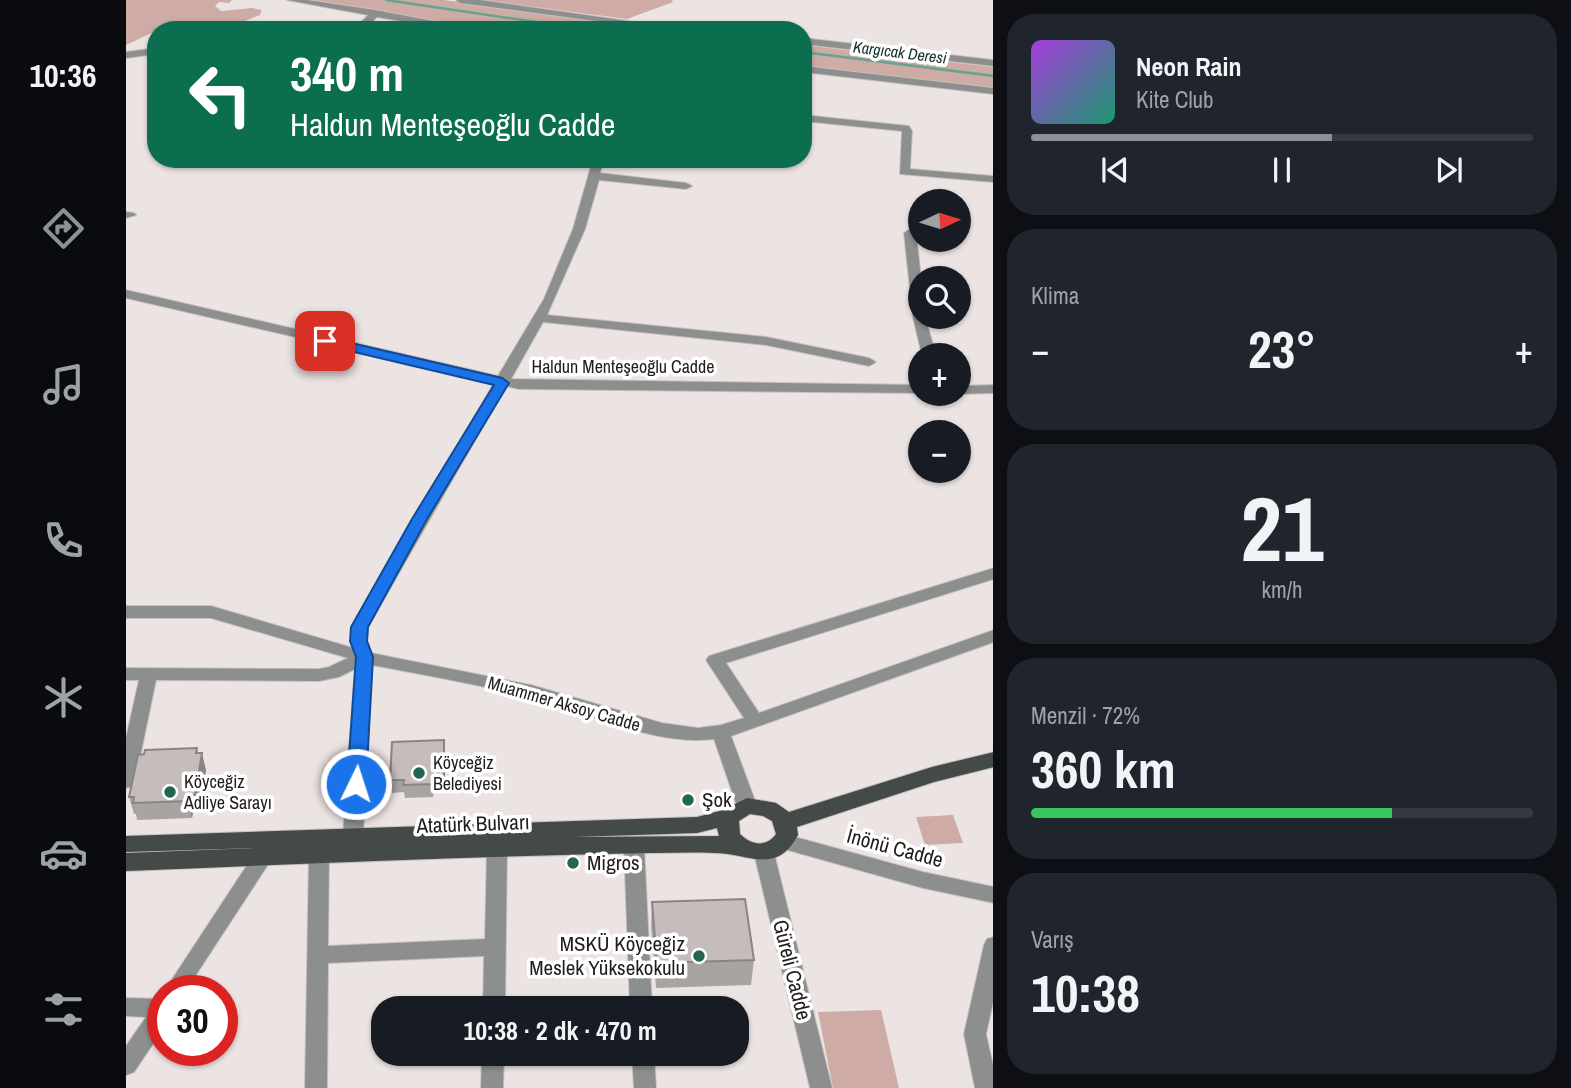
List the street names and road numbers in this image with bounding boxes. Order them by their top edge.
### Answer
street label: Haldun Menteşeoğlu Cadde [532,354,714,379]
street label: Muammer Aksoy Cadde [485,670,643,737]
street label: Atatürk Bulvarı [415,807,530,840]
street label: İnönü Cadde [844,821,947,874]
street label: Güreli Cadde [766,917,819,1023]

